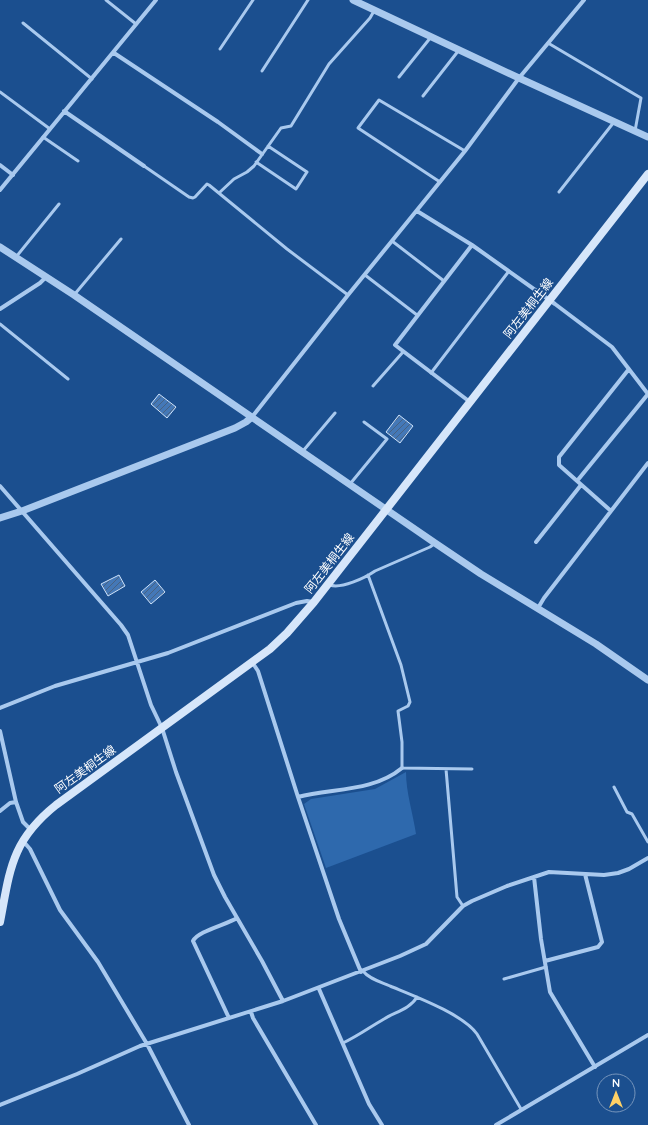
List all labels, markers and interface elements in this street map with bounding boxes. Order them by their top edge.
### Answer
street label: 阿左美桐生線 [500,275,556,341]
street label: 阿左美桐生線 [301,530,357,596]
street label: 阿左美桐生線 [51,742,119,796]
north arrow [596,1073,636,1113]
text: N [612,1076,620,1090]

